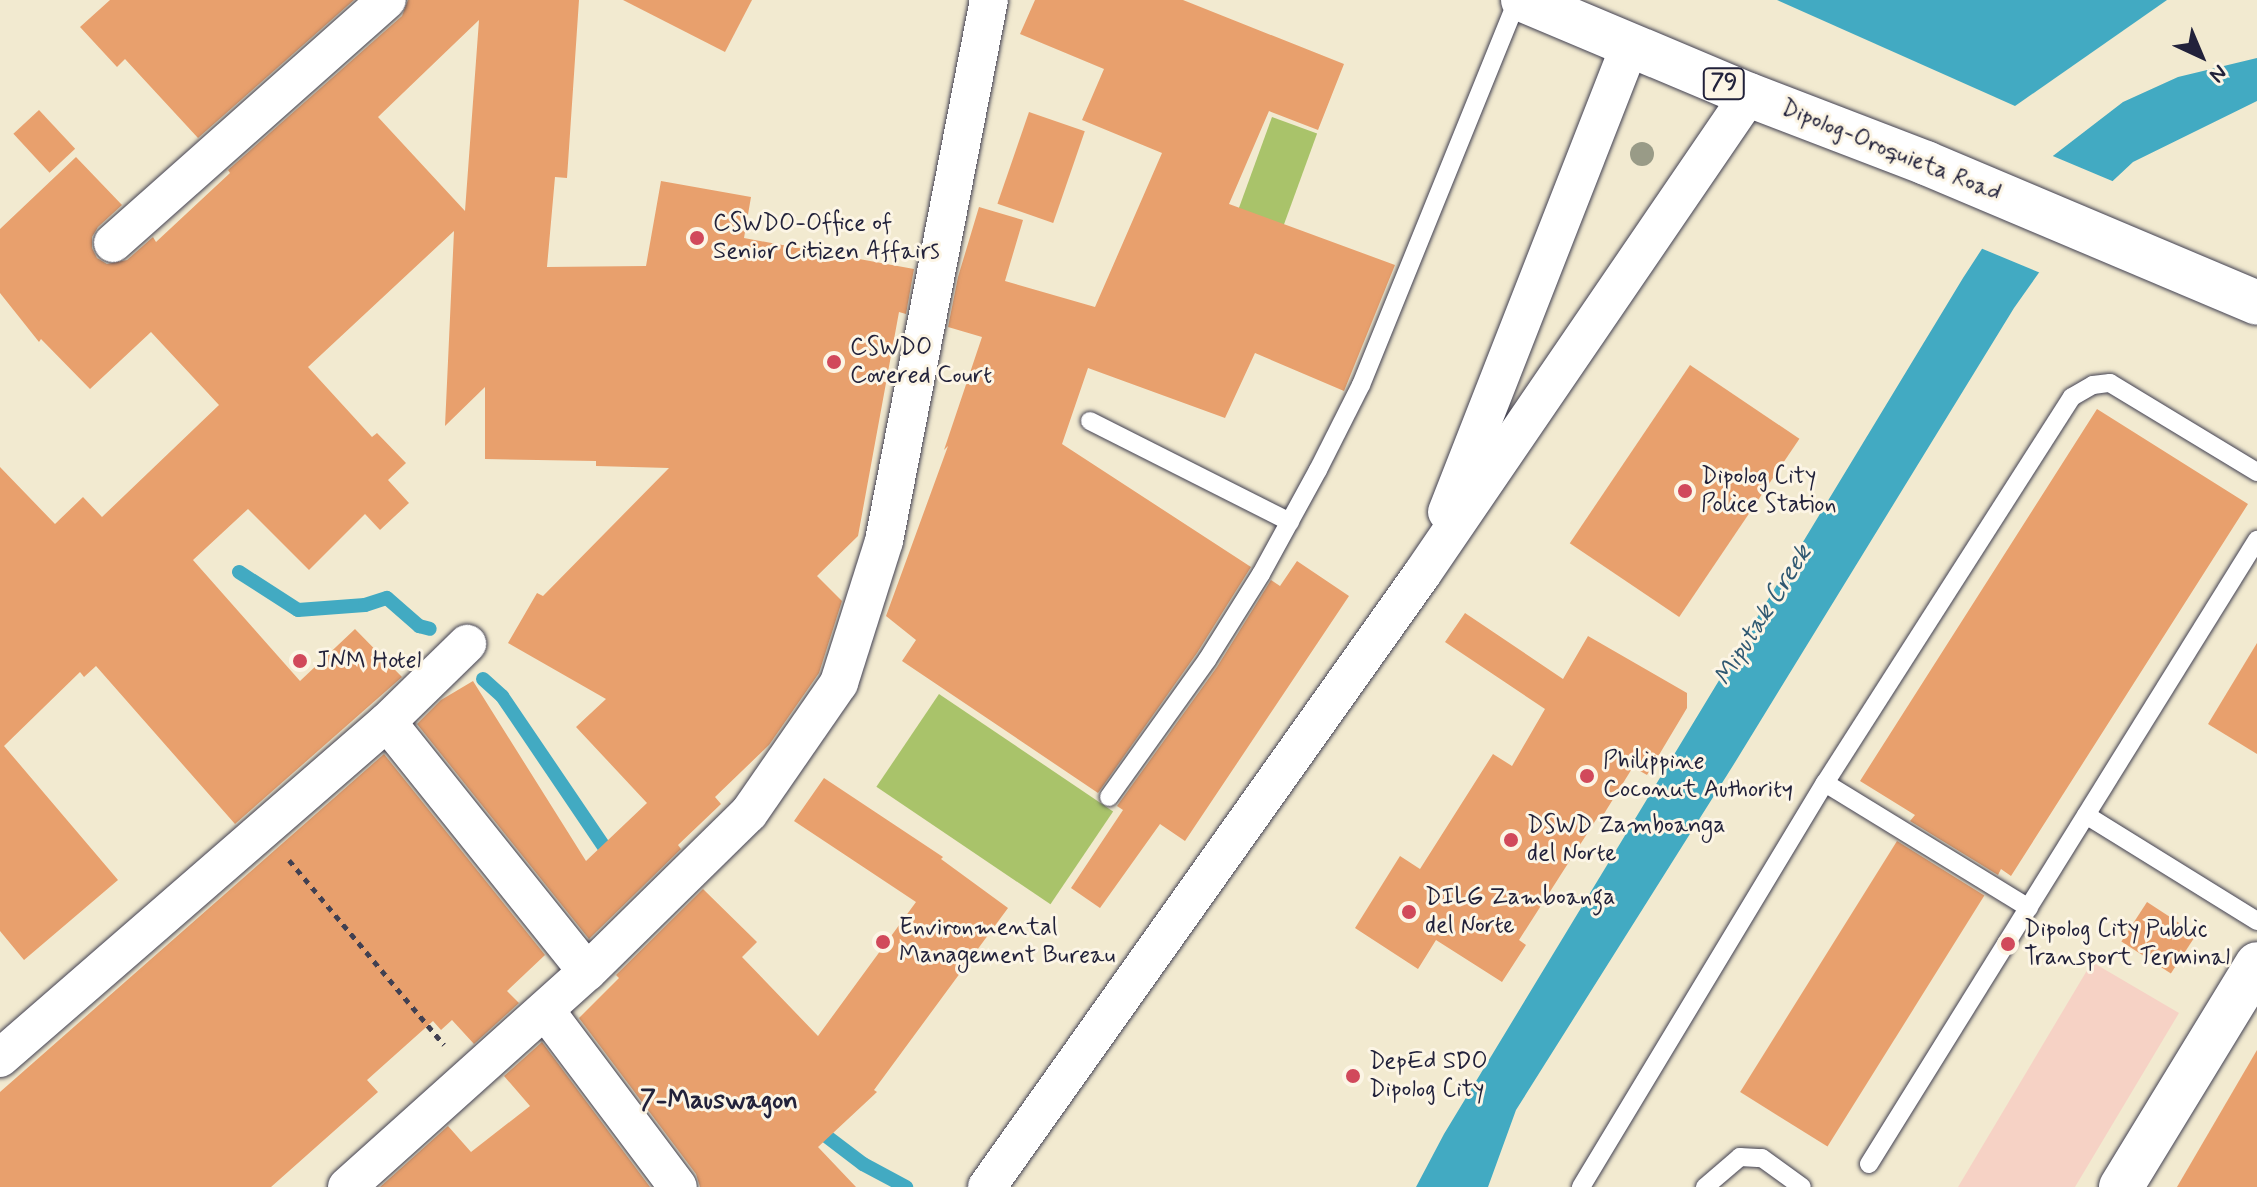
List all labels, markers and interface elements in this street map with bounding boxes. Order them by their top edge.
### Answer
north arrow [2161,16,2241,96]
text: N [2203,58,2233,88]
road number: 79 [1702,66,1746,102]
street label: Dipolog-Oroquieta Road [1778,94,2004,208]
place label: CSWDO-Office of Senior Citizen Affairs [713,210,942,266]
marker: CSWDO-Office of Senior Citizen Affairs [688,229,706,247]
place label: CSWDO Covered Court [850,334,995,390]
marker: CSWDO Covered Court [825,353,843,371]
place label: Dipolog City Police Station [1701,463,1836,519]
marker: Dipolog City Police Station [1676,482,1694,500]
water label: Miputak Creek [1708,539,1820,693]
place label: JNM Hotel [316,647,421,675]
marker: JNM Hotel [291,652,309,670]
place label: Philippine Coconut Authority [1603,748,1793,804]
marker: Philippine Coconut Authority [1578,767,1596,785]
place label: DSWD Zamboanga del Norte [1527,812,1725,868]
marker: DSWD Zamboanga del Norte [1502,831,1520,849]
place label: DILG Zamboanga del Norte [1425,884,1616,940]
marker: DILG Zamboanga del Norte [1400,903,1418,921]
place label: Environmental Management Bureau [899,914,1115,970]
place label: Dipolog City Public Transport Terminal [2024,916,2234,972]
marker: Environmental Management Bureau [874,933,892,951]
marker: Dipolog City Public Transport Terminal [1999,935,2017,953]
place label: DepEd SDO Dipolog City [1369,1048,1488,1104]
marker: DepEd SDO Dipolog City [1344,1067,1362,1085]
district label: 7-Mauswagon [640,1086,798,1118]

